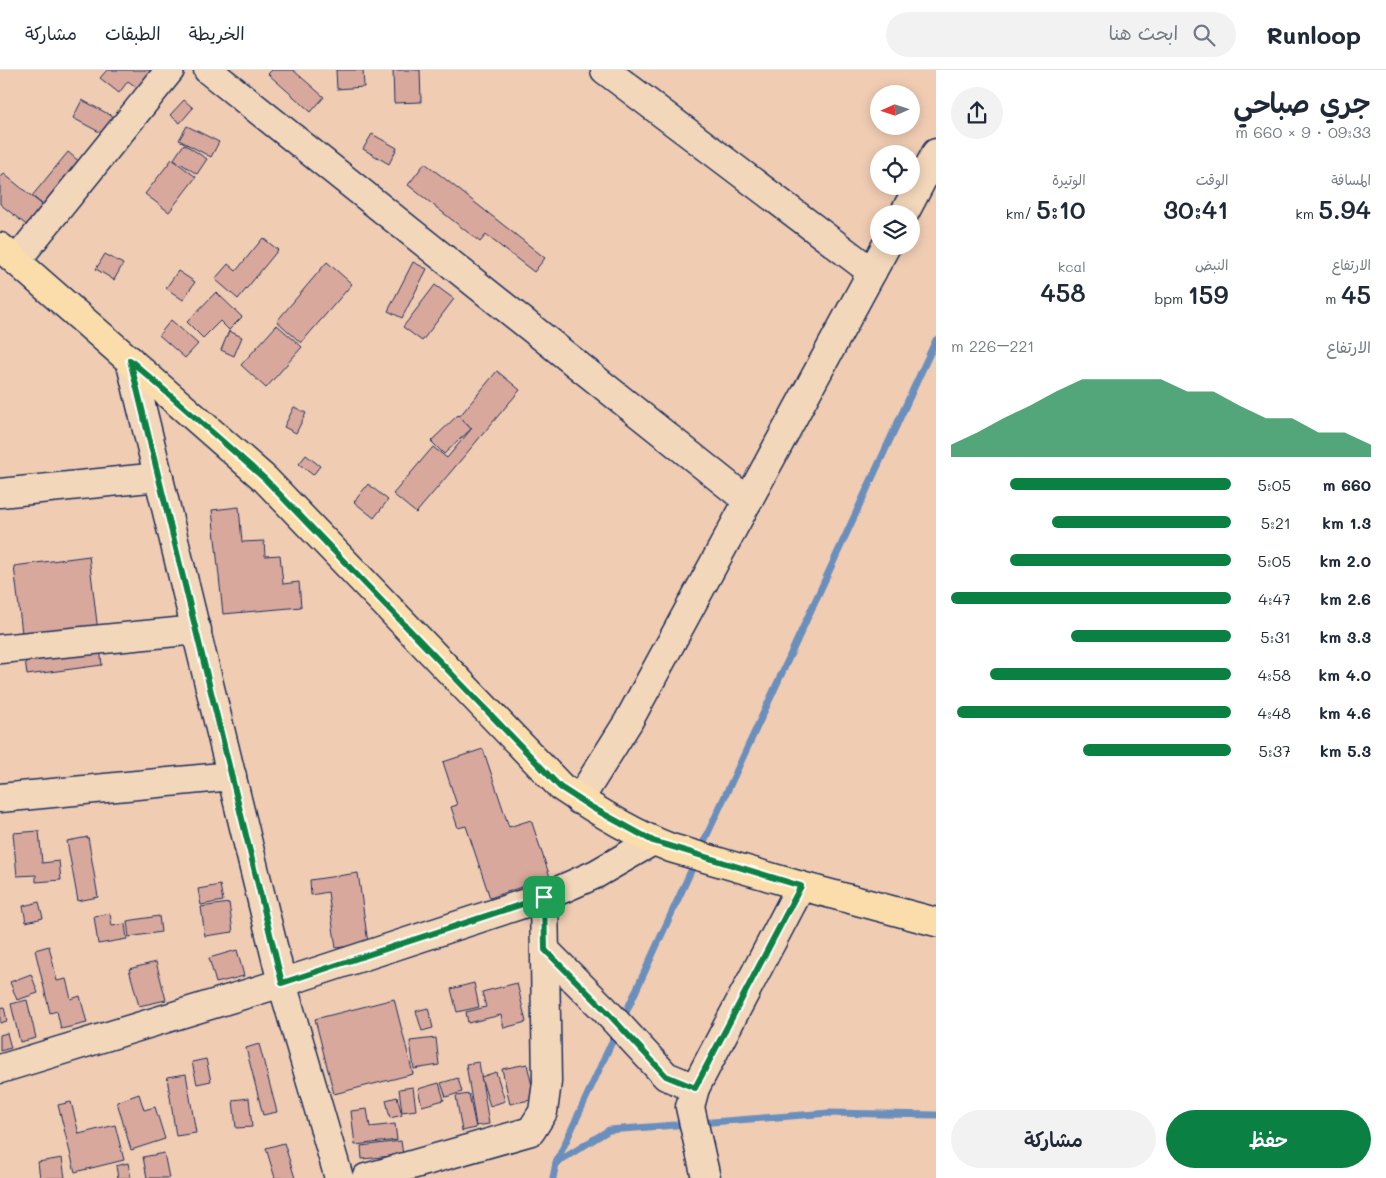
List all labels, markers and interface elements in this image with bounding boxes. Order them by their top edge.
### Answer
search box [886,12,1236,57]
text: Runloop [1266,19,1361,50]
text: ابحث هنا [1109,20,1178,45]
text: مشاركة [25,21,77,45]
text: الطبقات [105,21,161,45]
text: الخريطة [189,21,245,45]
icon: search [1190,21,1218,49]
text: جري صباحي [1233,84,1371,120]
north arrow [870,85,920,135]
map controls [870,85,920,255]
button: share [951,87,1003,139]
text: 09:33 · 9 × 660 m [1235,121,1371,142]
button: locate [870,145,920,195]
text: الوتيرة [1052,170,1086,189]
text: الوقت [1196,170,1228,189]
text: المسافة [1331,170,1371,189]
text: 5:10 [1036,193,1086,225]
text: 30:41 [1163,193,1228,225]
text: 5.94 [1318,193,1371,225]
text: /km [1006,204,1036,223]
text: km [1295,204,1318,223]
button: layers [870,205,920,255]
text: النبض [1195,255,1228,274]
text: الارتفاع [1332,255,1371,274]
text: kcal [1058,257,1086,276]
text: 458 [1040,276,1086,308]
text: 159 [1188,278,1228,310]
text: 45 [1341,278,1371,310]
text: bpm [1154,289,1188,308]
text: m [1325,289,1341,308]
text: 221–226 m [951,335,1034,356]
text: الارتفاع [1326,336,1371,357]
text: 5:05 [1258,474,1291,495]
text: 660 m [1323,474,1371,495]
text: 5:21 [1261,512,1291,533]
text: 1.3 km [1322,512,1371,533]
text: 5:05 [1258,550,1291,571]
text: 2.0 km [1320,550,1371,571]
text: 4:47 [1258,588,1291,609]
text: 2.6 km [1320,588,1371,609]
text: 5:31 [1260,626,1291,647]
text: 3.3 km [1320,626,1371,647]
text: 4:58 [1258,664,1291,685]
text: 4.0 km [1319,664,1371,685]
text: 4:48 [1258,702,1291,723]
text: 4.6 km [1319,702,1371,723]
text: 5:37 [1258,740,1291,761]
text: 5.3 km [1320,740,1371,761]
pin [523,876,565,918]
icon: arrive [530,883,558,911]
button: مشاركة [951,1110,1156,1168]
button: حفظ [1166,1110,1371,1168]

